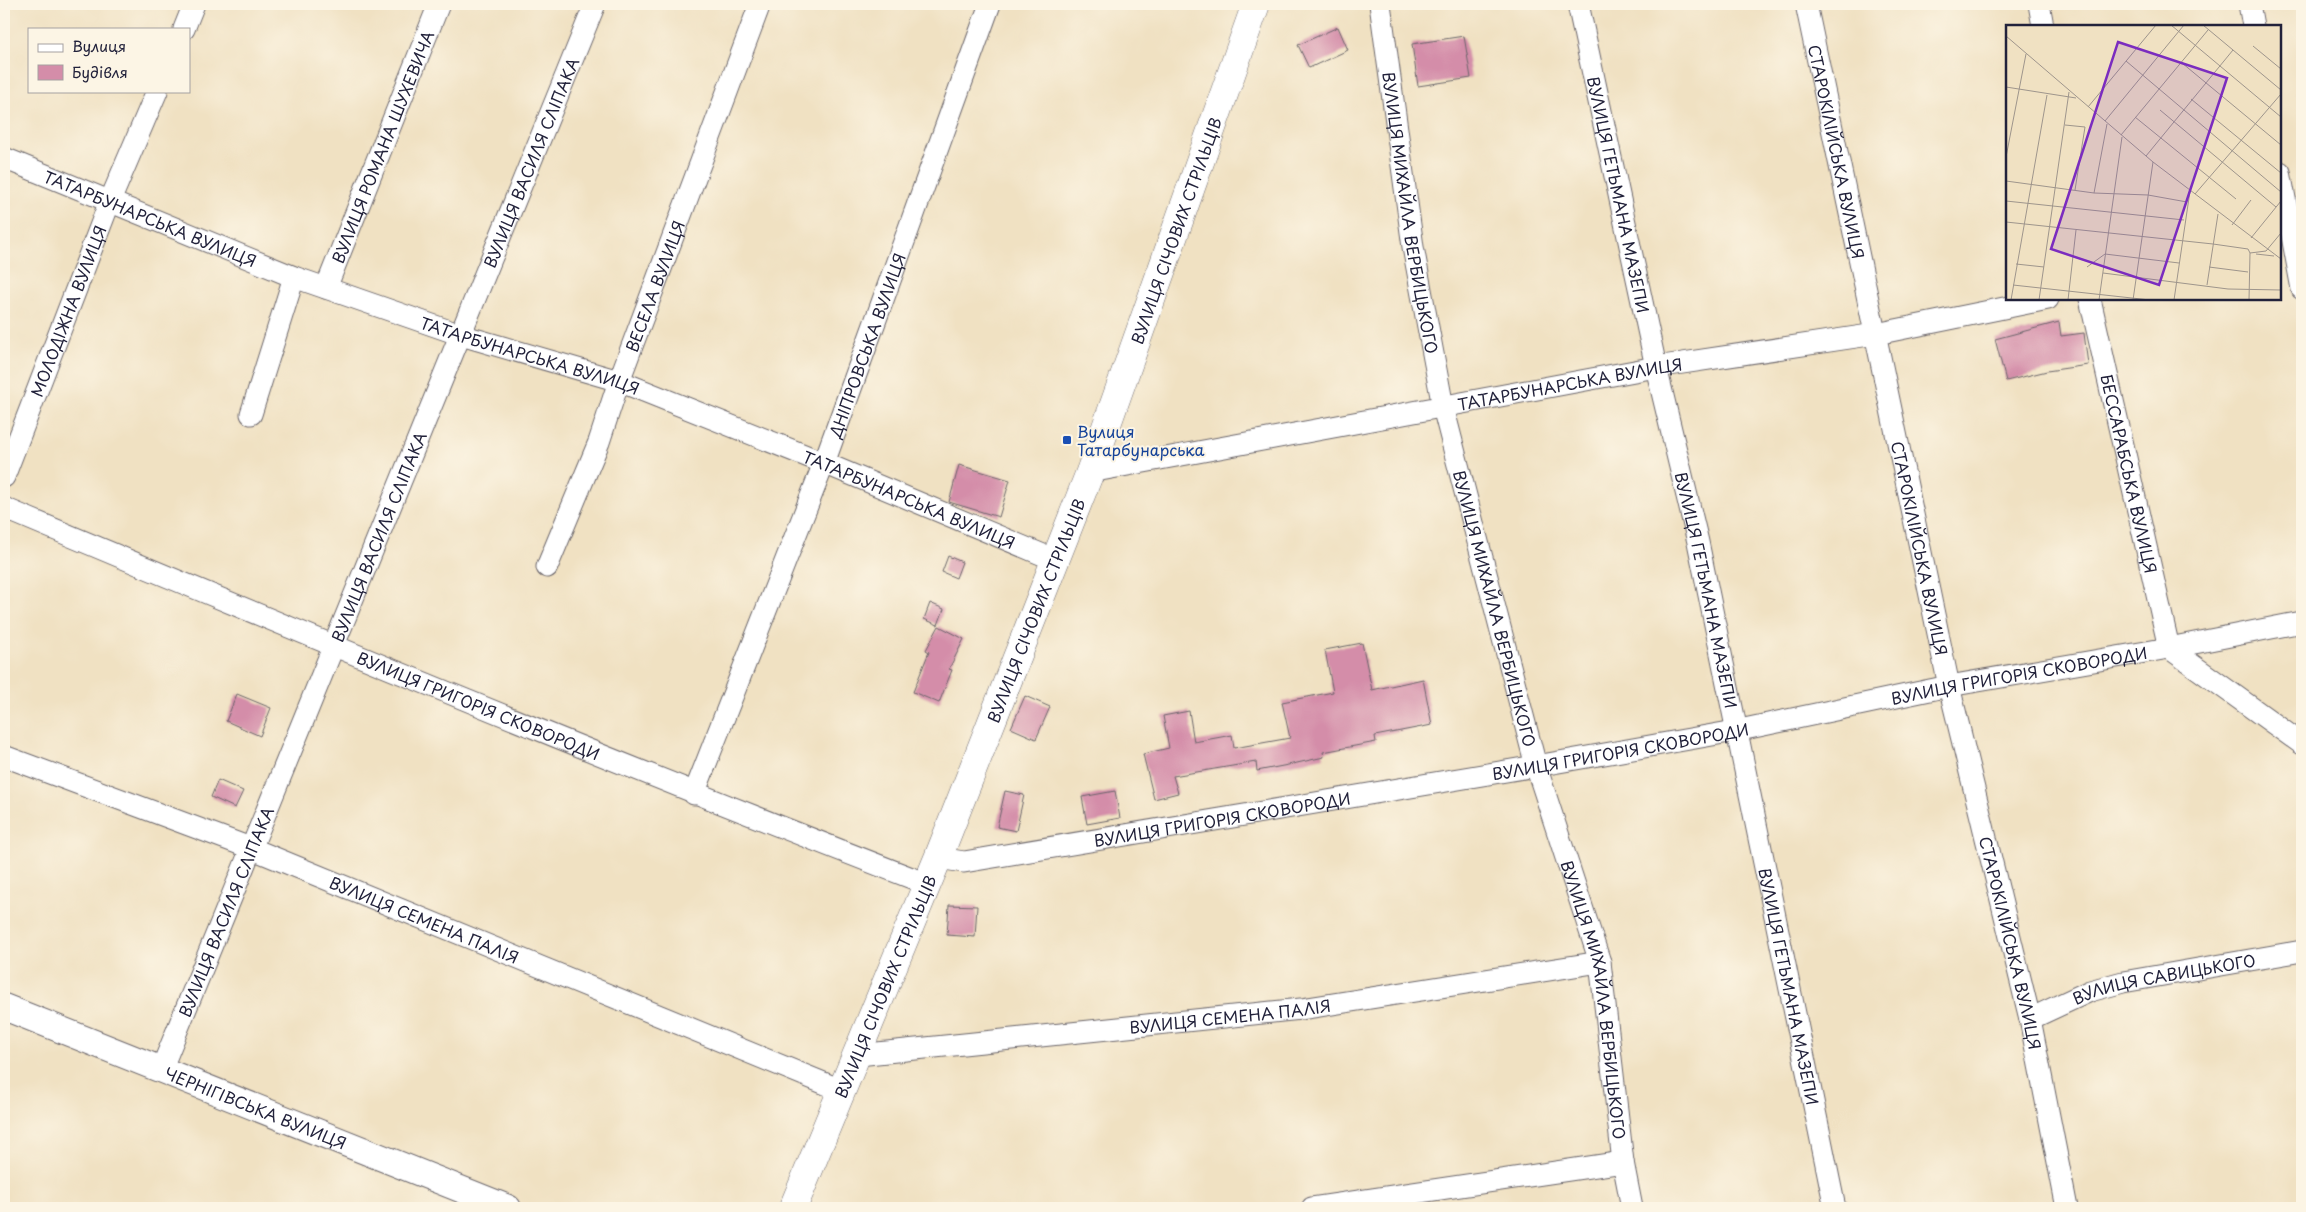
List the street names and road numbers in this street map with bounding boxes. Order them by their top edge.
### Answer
street label: ВУЛИЦЯ РОМАНА ШУХЕВИЧА [325,27,439,267]
street label: СТАРОКІЛІЙСЬКА ВУЛИЦЯ [1803,42,1871,261]
street label: ВУЛИЦЯ ВАСИЛЯ СЛІПАКА [477,54,584,271]
street label: ВУЛИЦЯ МИХАЙЛА ВЕРБИЦЬКОГО [1377,70,1445,356]
street label: ВУЛИЦЯ ГЕТЬМАНА МАЗЕПИ [1582,74,1656,315]
street label: ВУЛИЦЯ СІЧОВИХ СТРІЛЬЦІВ [1124,114,1227,347]
street label: ТАТАРБУНАРСЬКА ВУЛИЦЯ [40,164,260,272]
street label: ВЕСЕЛА ВУЛИЦЯ [619,217,690,355]
street label: МОЛОДІЖНА ВУЛИЦЯ [24,222,112,400]
street label: ДНІПРОВСЬКА ВУЛИЦЯ [822,249,911,442]
street label: ТАТАРБУНАРСЬКА ВУЛИЦЯ [417,310,643,400]
street label: ТАТАРБУНАРСЬКА ВУЛИЦЯ [1455,351,1684,416]
street label: БЕССАРАБСЬКА ВУЛИЦЯ [2095,372,2164,575]
street label: ВУЛИЦЯ ВАСИЛЯ СЛІПАКА [325,428,432,645]
street label: СТАРОКІЛІЙСЬКА ВУЛИЦЯ [1886,439,1954,658]
street label: ТАТАРБУНАРСЬКА ВУЛИЦЯ [799,444,1019,554]
street label: ВУЛИЦЯ МИХАЙЛА ВЕРБИЦЬКОГО [1448,467,1543,749]
street label: ВУЛИЦЯ ГЕТЬМАНА МАЗЕПИ [1670,469,1744,710]
street label: ВУЛИЦЯ СІЧОВИХ СТРІЛЬЦІВ [981,495,1091,726]
street label: ВУЛИЦЯ ГРИГОРІЯ СКОВОРОДИ [1889,640,2149,710]
street label: ВУЛИЦЯ ГРИГОРІЯ СКОВОРОДИ [354,645,604,765]
street label: ВУЛИЦЯ ГРИГОРІЯ СКОВОРОДИ [1490,716,1751,785]
street label: ВУЛИЦЯ ГРИГОРІЯ СКОВОРОДИ [1092,785,1352,852]
street label: ВУЛИЦЯ ВАСИЛЯ СЛІПАКА [172,803,279,1020]
street label: СТАРОКІЛІЙСЬКА ВУЛИЦЯ [1974,834,2048,1051]
street label: ВУЛИЦЯ МИХАЙЛА ВЕРБИЦЬКОГО [1556,857,1632,1141]
street label: ВУЛИЦЯ ГЕТЬМАНА МАЗЕПИ [1753,866,1826,1107]
street label: ВУЛИЦЯ СЕМЕНА ПАЛІЯ [326,870,522,969]
street label: ВУЛИЦЯ СІЧОВИХ СТРІЛЬЦІВ [828,871,942,1101]
street label: ВУЛИЦЯ САВИЦЬКОГО [2068,947,2257,1010]
street label: ВУЛИЦЯ СЕМЕНА ПАЛІЯ [1128,993,1332,1039]
street label: ЧЕРНІГІВСЬКА ВУЛИЦЯ [161,1060,350,1154]

